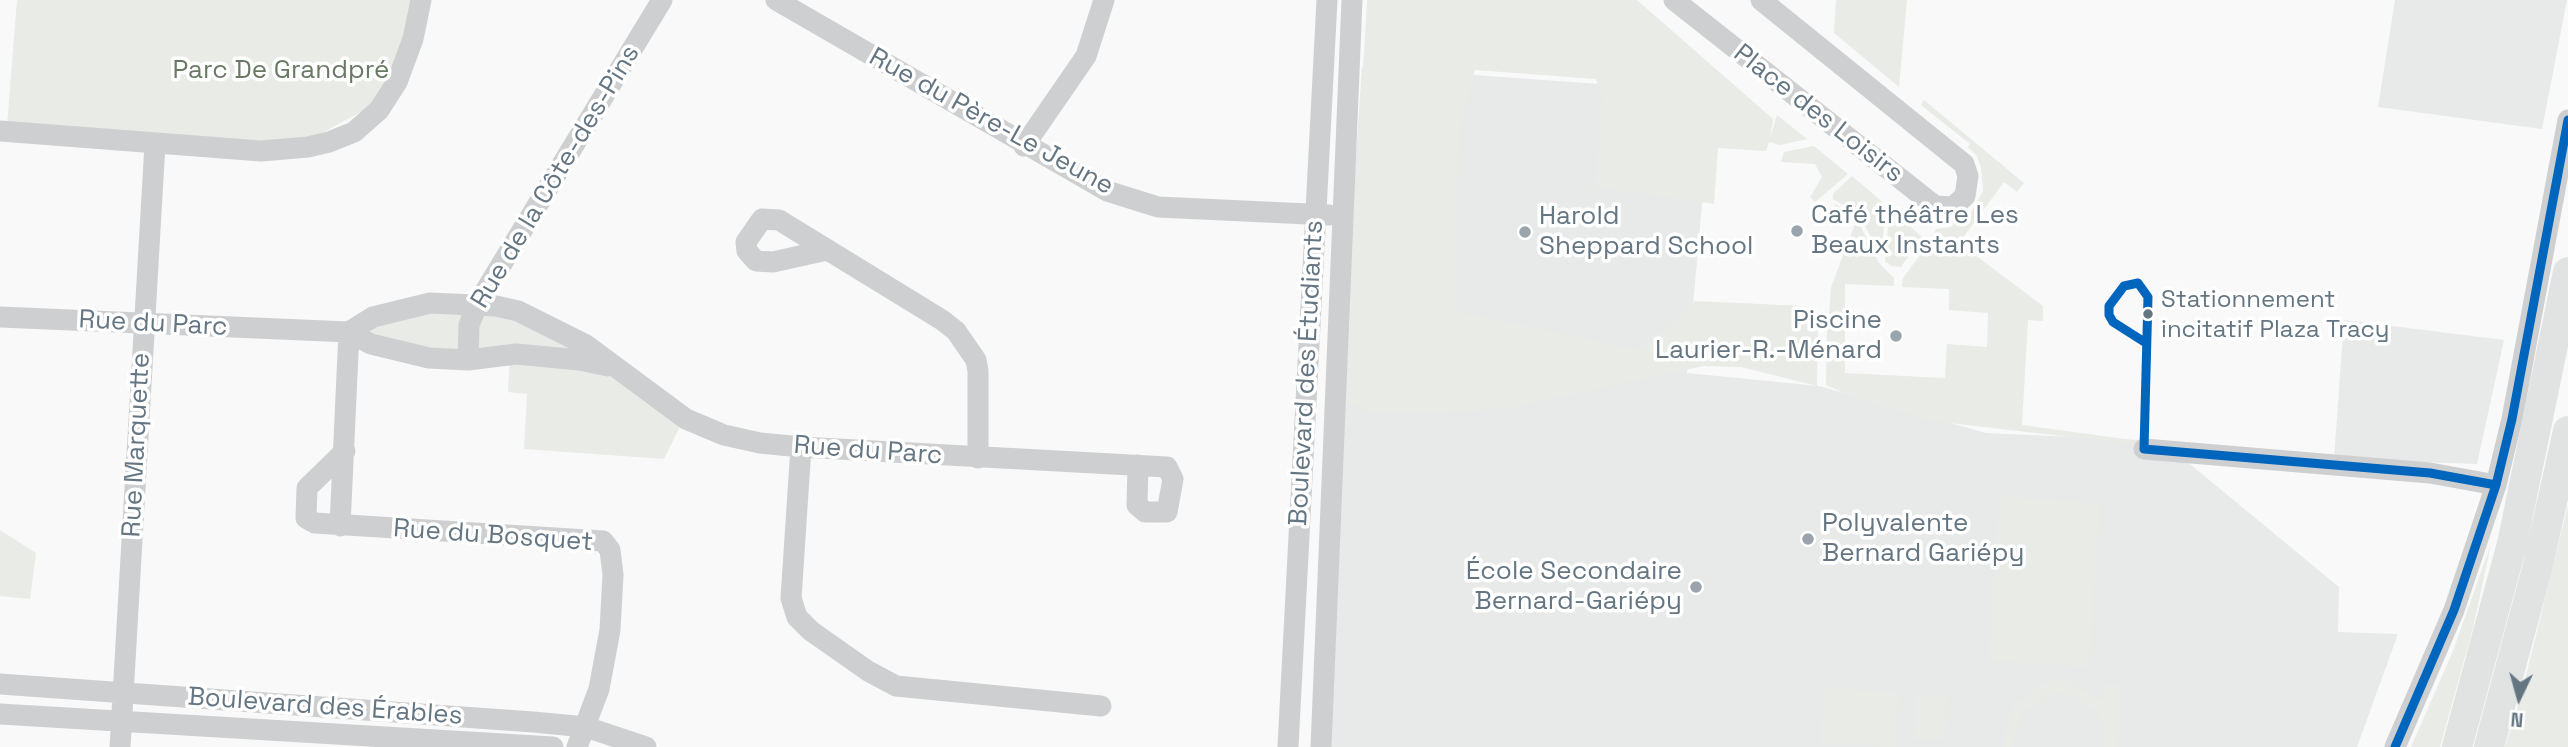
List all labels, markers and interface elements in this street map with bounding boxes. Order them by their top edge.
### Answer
street label: Place des Loisirs [1727,38,1909,190]
street label: Rue de la Côte-des-Pins [465,40,647,314]
street label: Rue du Père-Le Jeune [863,42,1119,202]
park label: Parc De Grandpré [173,55,389,87]
place label: Café théâtre Les Beaux Instants [1811,200,2019,262]
place label: Harold Sheppard School [1539,201,1753,262]
street label: Boulevard des Étudiants [1283,219,1331,527]
marker: Café théâtre Les Beaux Instants [1789,223,1805,239]
marker: Harold Sheppard School [1517,224,1533,240]
place label: Stationnement incitatif Plaza Tracy [2161,286,2389,342]
street label: Rue du Parc [78,305,228,343]
place label: Piscine Laurier-R.-Ménard [1655,305,1882,366]
marker: Stationnement incitatif Plaza Tracy [2141,307,2155,321]
marker: Piscine Laurier-R.-Ménard [1888,328,1904,344]
street label: Rue Marquette [117,352,157,538]
street label: Rue du Parc [793,430,943,472]
place label: Polyvalente Bernard Gariépy [1822,508,2024,570]
street label: Rue du Bosquet [392,513,594,559]
marker: Polyvalente Bernard Gariépy [1800,531,1816,547]
place label: École Secondaire Bernard-Gariépy [1466,556,1682,618]
marker: École Secondaire Bernard-Gariépy [1688,579,1704,595]
north arrow [2484,663,2554,733]
street label: Boulevard des Érables [187,682,463,732]
text: N [2510,706,2525,732]

